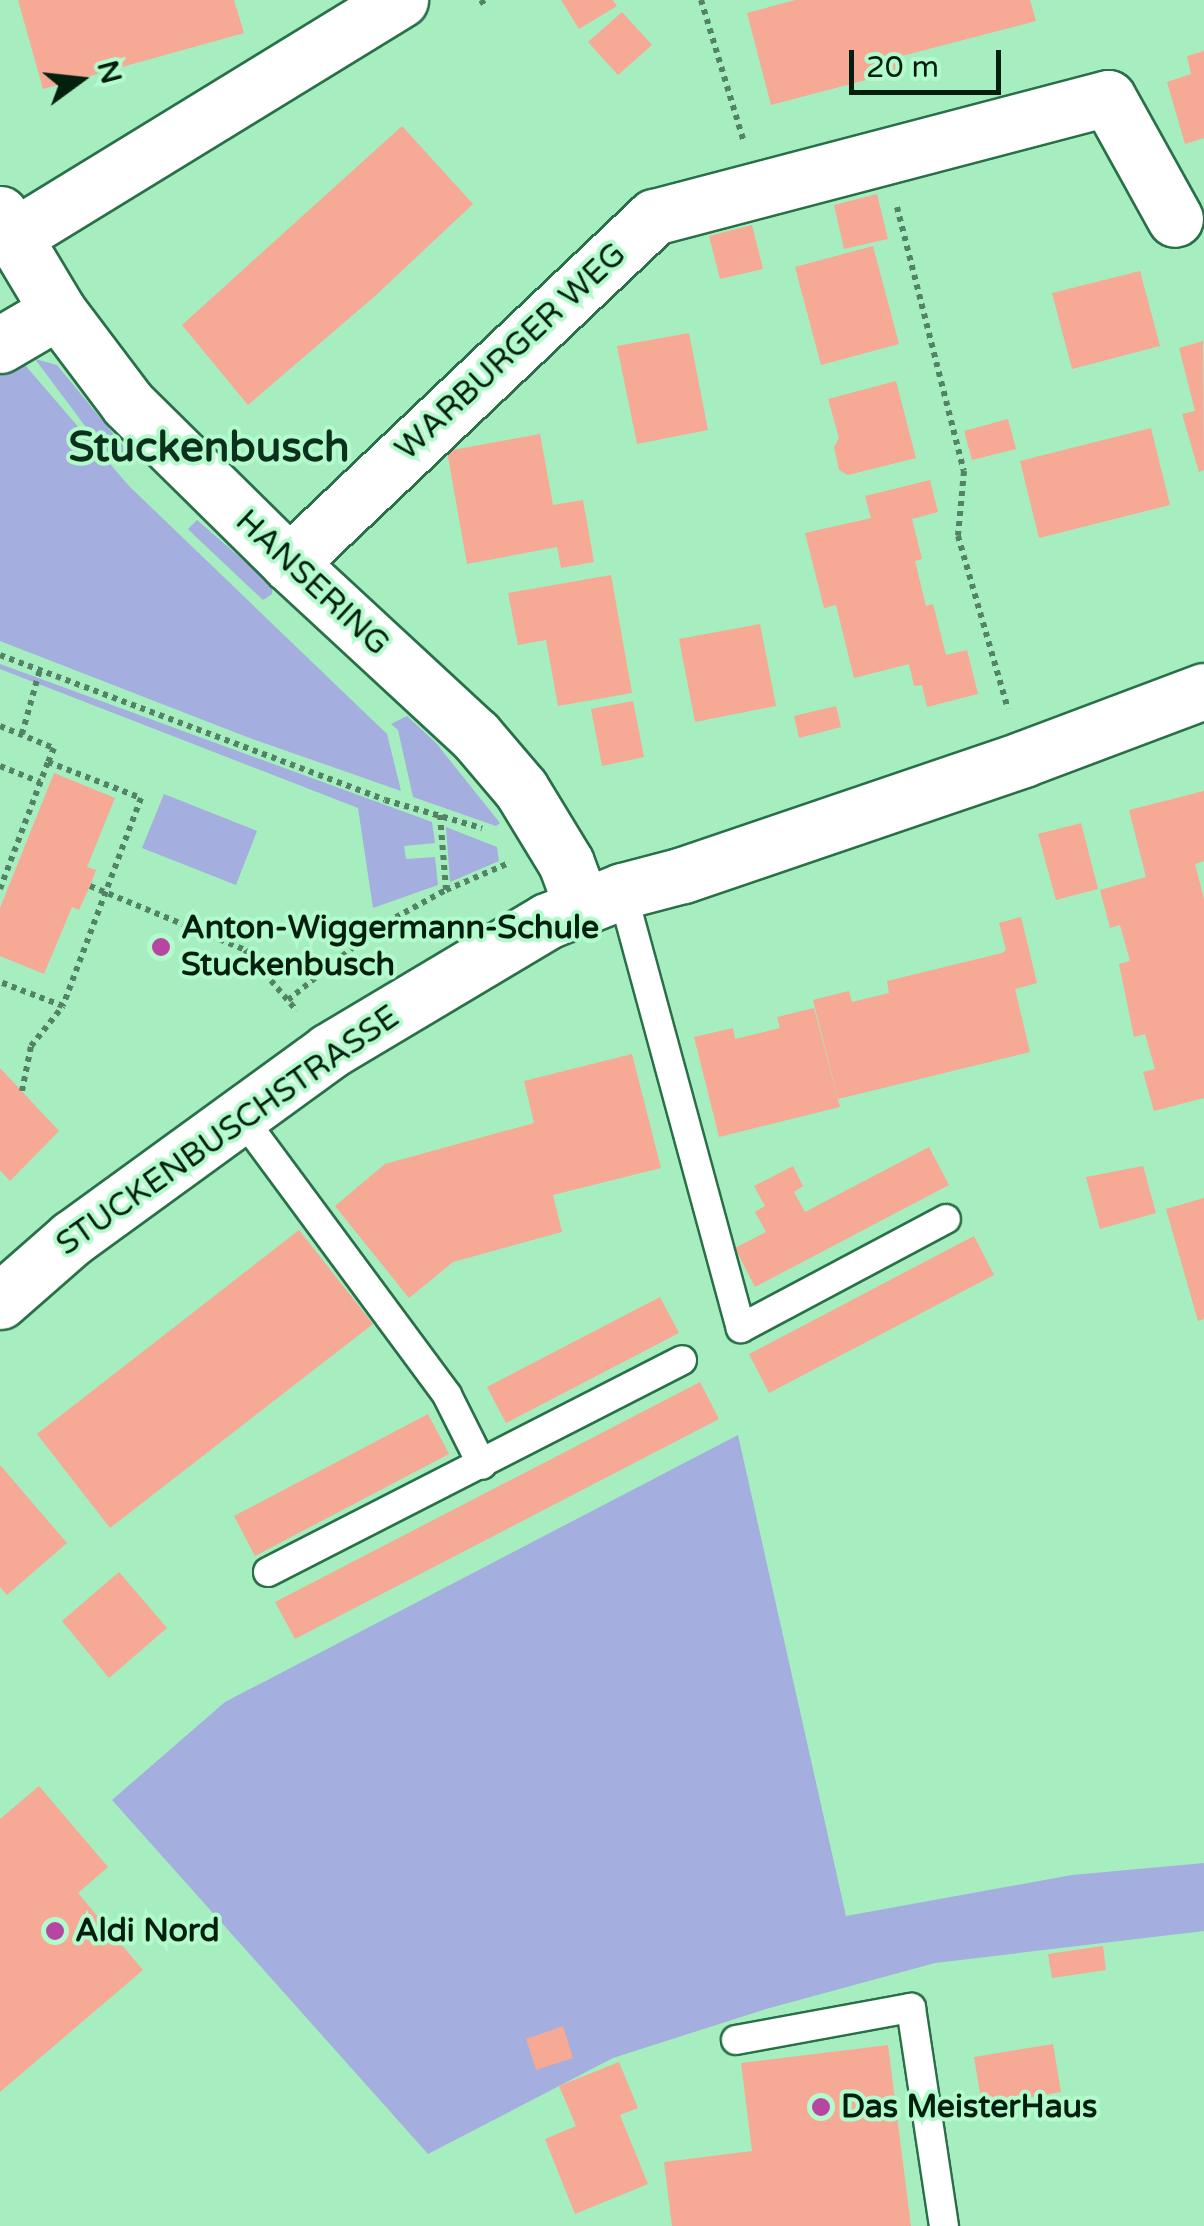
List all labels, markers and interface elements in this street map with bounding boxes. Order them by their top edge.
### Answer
north arrow [30,30,130,130]
scale bar [854,30,1006,92]
text: 20 m [866,49,939,86]
text: N [90,57,128,87]
street label: WARBURGER WEG [388,235,634,469]
district label: Stuckenbusch [68,423,350,473]
street label: HANSERING [227,502,397,664]
place label: Anton-Wiggermann-Schule Stuckenbusch [181,910,599,985]
marker: Anton-Wiggermann-Schule Stuckenbusch [150,936,172,958]
street label: STUCKENBUSCHSTRASSE [49,998,407,1264]
place label: Aldi Nord [75,1912,220,1950]
marker: Aldi Nord [44,1920,66,1942]
place label: Das MeisterHaus [841,2088,1097,2126]
marker: Das MeisterHaus [810,2096,832,2118]

